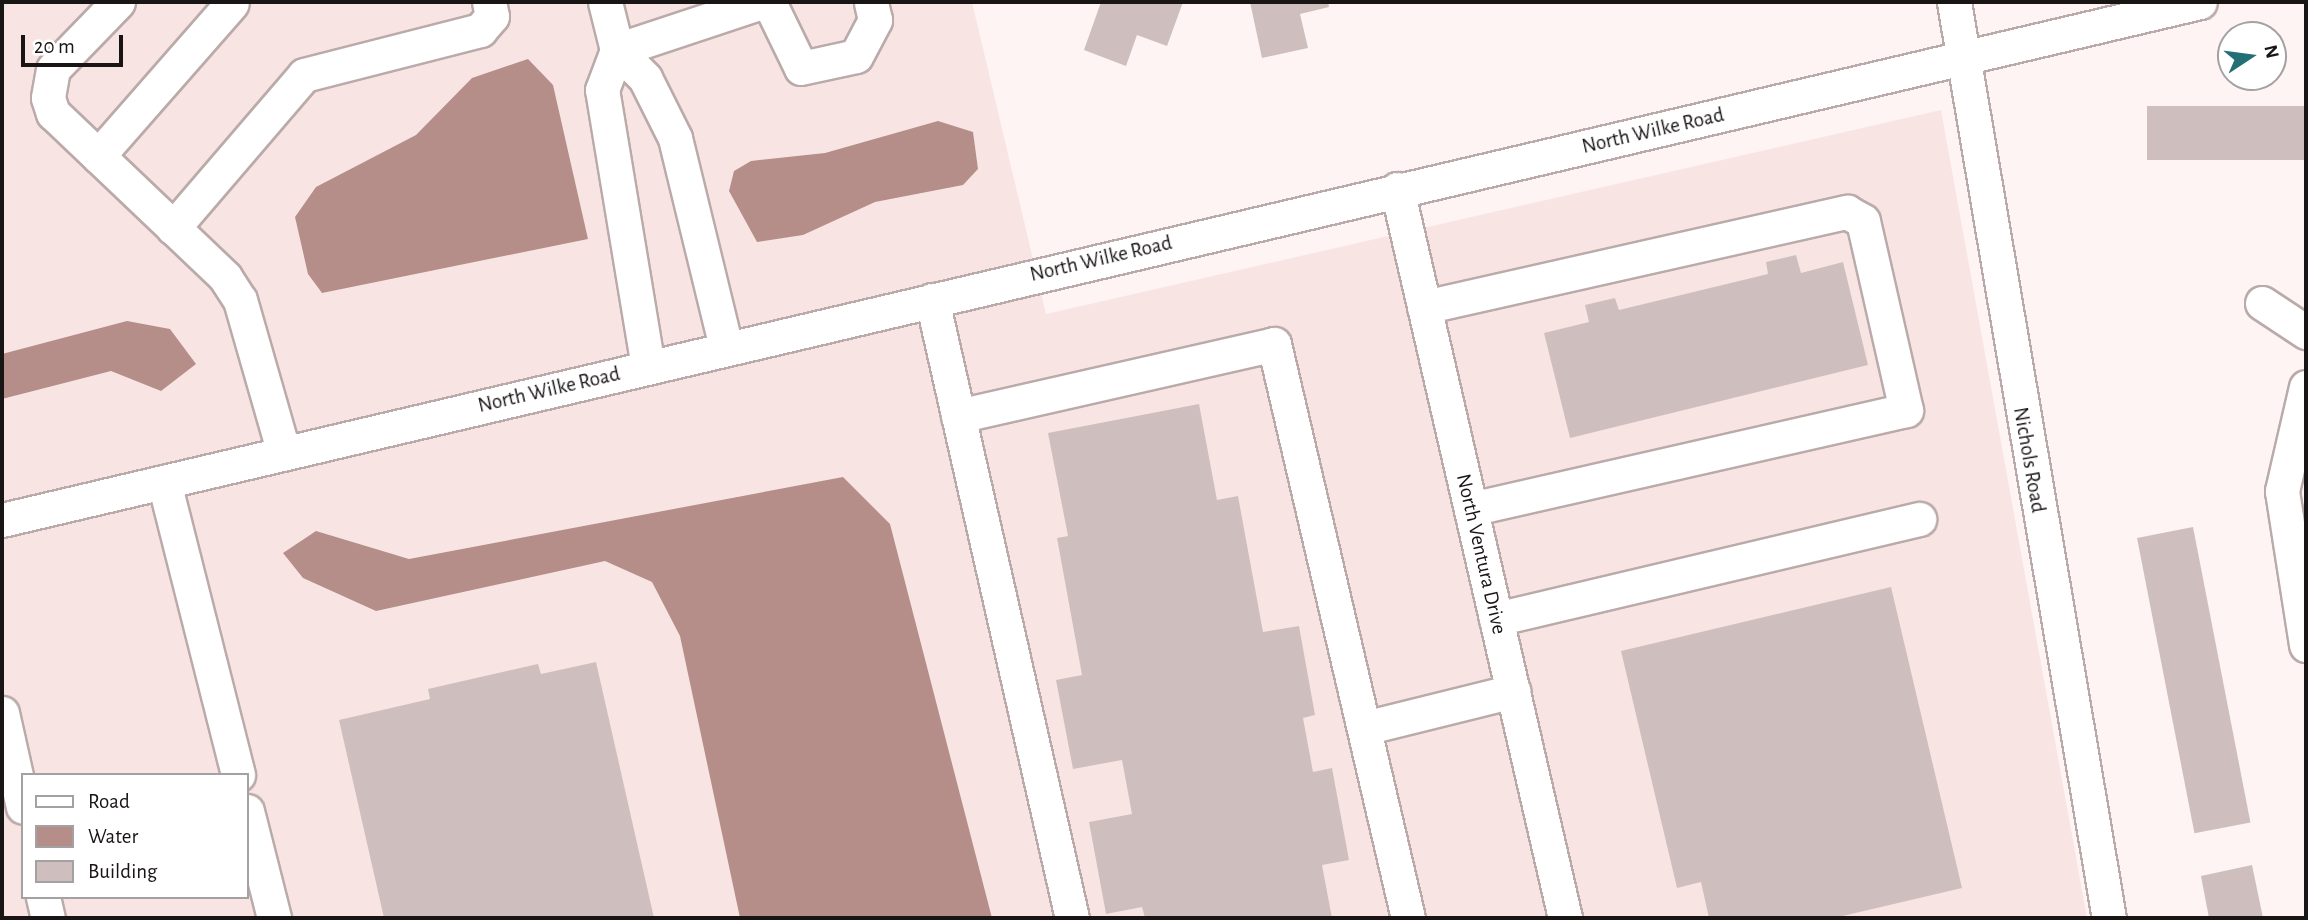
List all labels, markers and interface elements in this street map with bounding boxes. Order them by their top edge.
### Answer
scale bar [24,21,126,65]
north arrow [2217,21,2287,91]
text: 20 m [34,36,75,57]
text: N [2260,43,2282,60]
street label: North Wilke Road [1579,102,1727,160]
street label: North Wilke Road [1027,230,1175,288]
street label: North Wilke Road [475,361,623,419]
street label: Nichols Road [2007,405,2051,515]
street label: North Ventura Drive [1450,471,1512,637]
legend [21,773,248,899]
text: Road [88,791,130,812]
text: Water [88,826,138,847]
text: Building [88,861,157,882]

